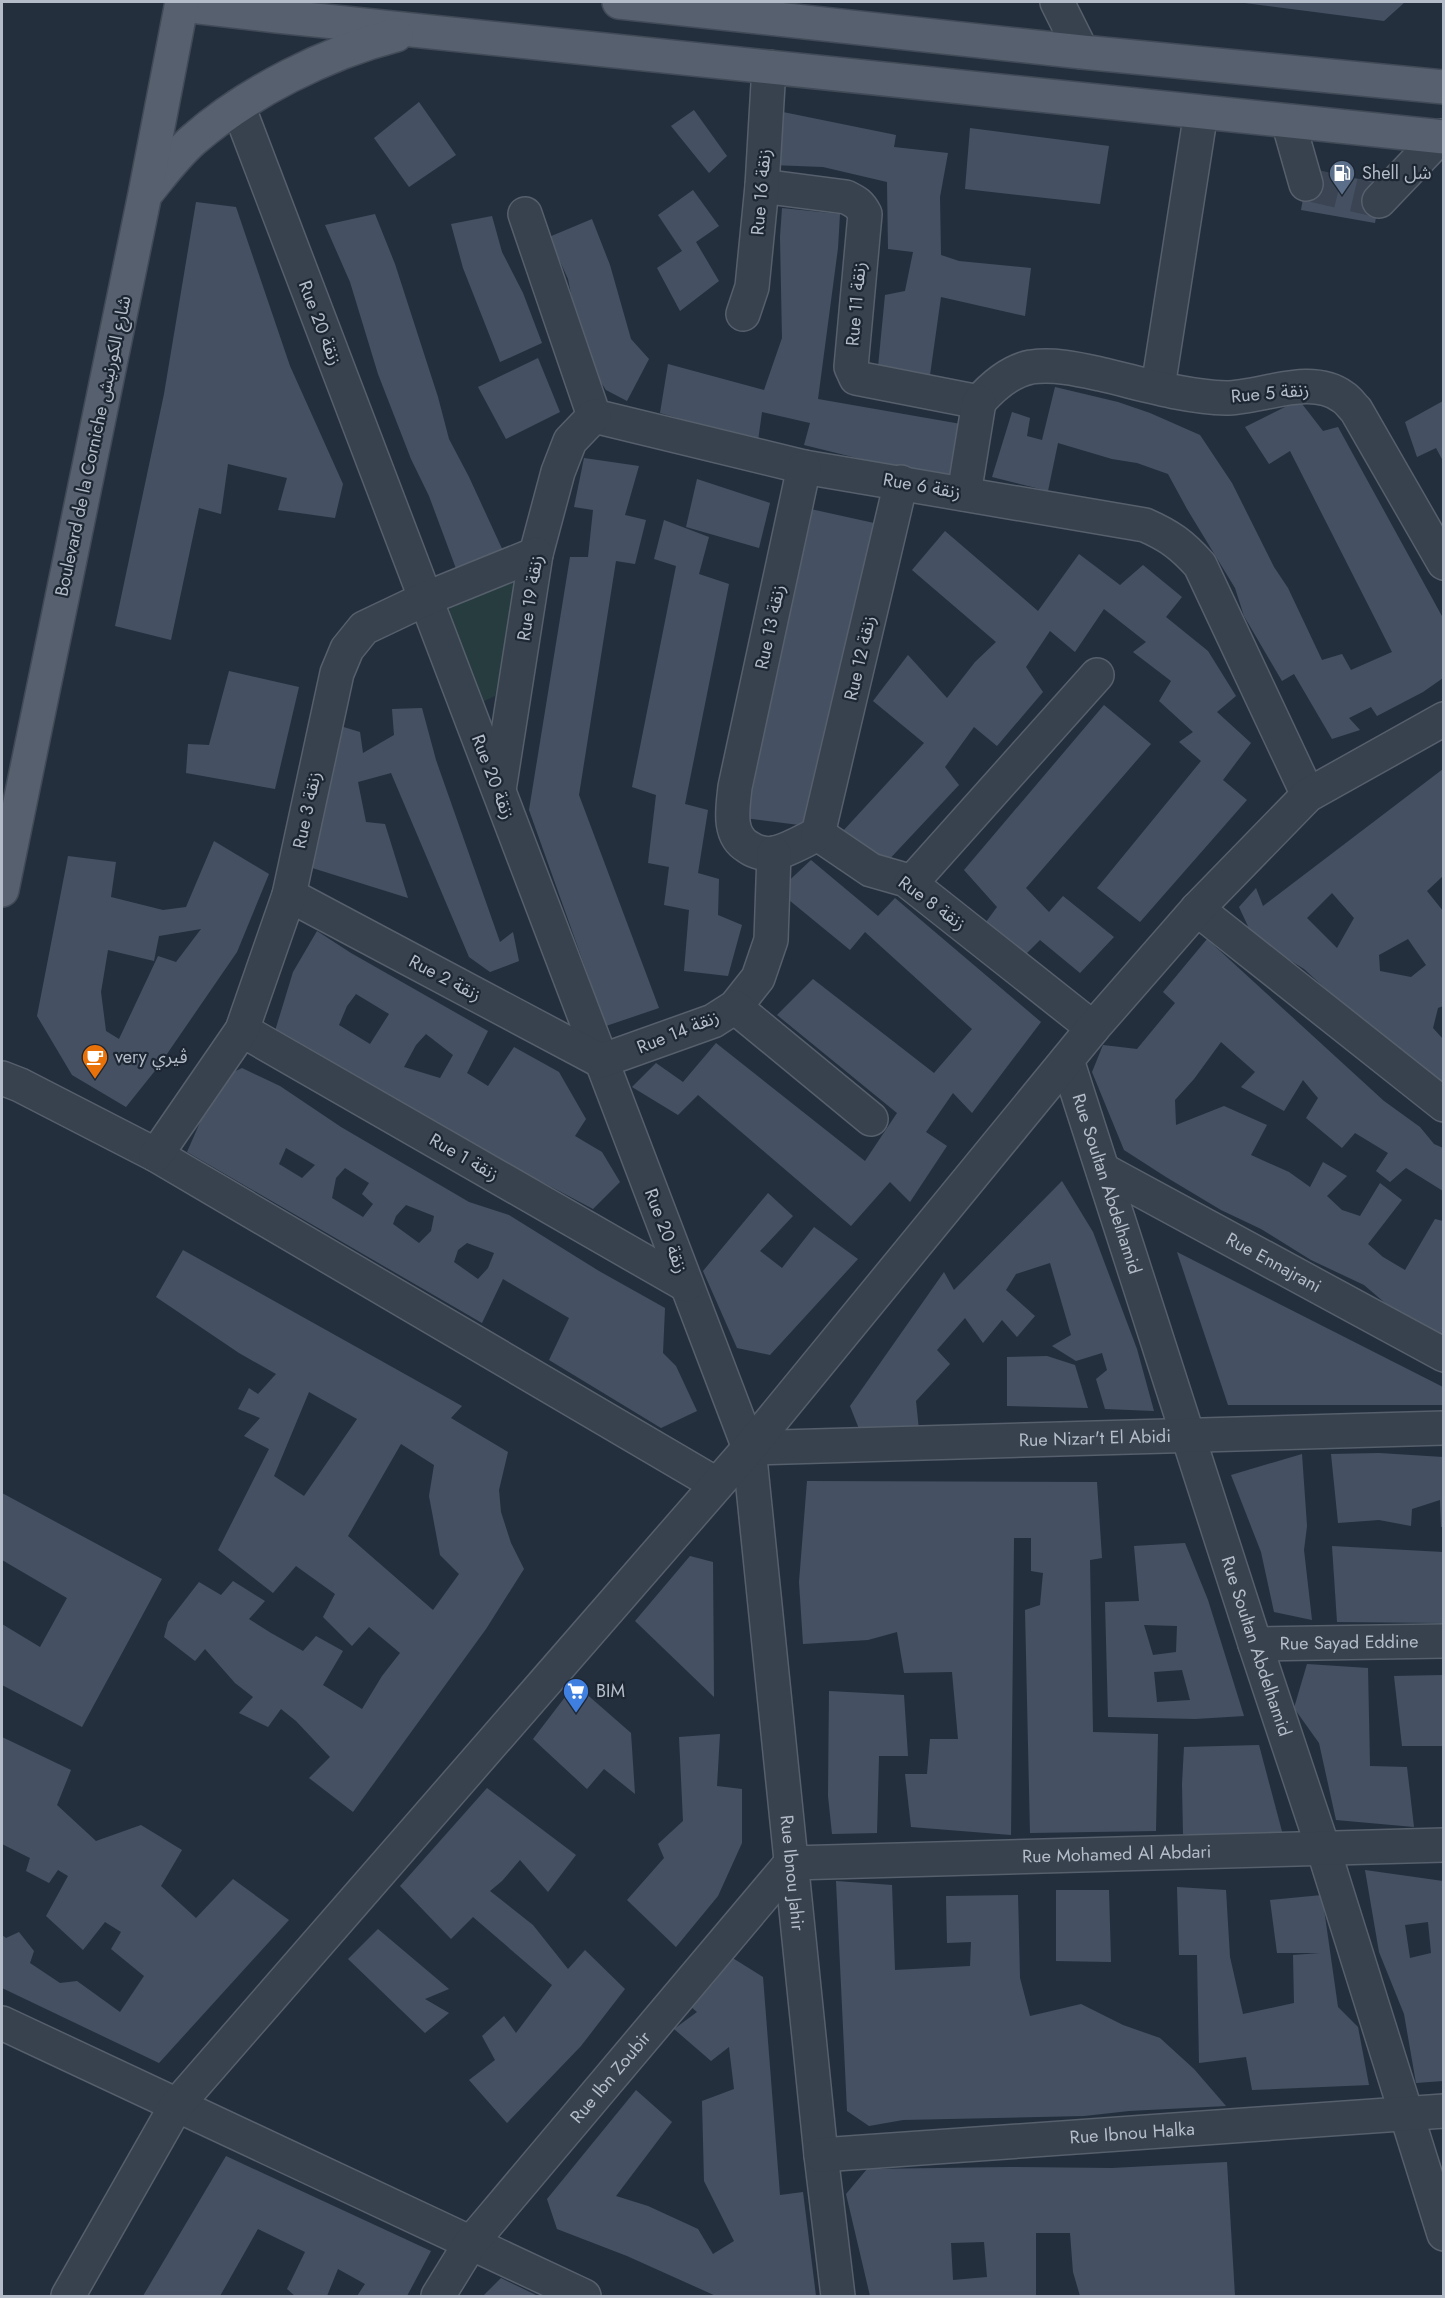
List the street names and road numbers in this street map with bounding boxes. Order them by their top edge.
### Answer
street label: Rue 16 زنقة [744,148,778,236]
street label: Rue 11 زنقة [839,261,873,347]
street label: Rue 20 زنقة [292,277,348,369]
street label: Boulevard de la Corniche شارع الكورنيش [48,293,139,599]
street label: Rue 5 زنقة [1230,377,1310,409]
street label: Rue 6 زنقة [881,466,963,506]
street label: Rue 19 زنقة [510,553,550,643]
street label: Rue 13 زنقة [748,582,792,672]
street label: Rue 12 زنقة [838,613,882,703]
street label: Rue 20 زنقة [465,731,521,823]
street label: Rue 3 زنقة [286,769,328,851]
street label: Rue 8 زنقة [893,870,971,936]
street label: Rue 2 زنقة [404,948,486,1008]
street label: Rue 14 زنقة [633,1004,723,1060]
street label: Rue Soultan Abdelhamid [1066,1090,1148,1277]
street label: Rue 1 زنقة [424,1127,504,1187]
street label: Rue 20 زنقة [638,1185,694,1277]
street label: Rue Ennajrani [1221,1226,1326,1299]
street label: Rue Nizar't El Abidi [1018,1423,1171,1453]
street label: Rue Soultan Abdelhamid [1215,1553,1298,1740]
street label: Rue Sayad Eddine [1279,1628,1419,1657]
street label: Rue Ibnou Jahir [773,1814,811,1933]
street label: Rue Mohamed Al Abdari [1022,1838,1212,1870]
street label: Rue Ibn Zoubir [564,2025,657,2129]
street label: Rue Ibnou Halka [1069,2116,1196,2150]

